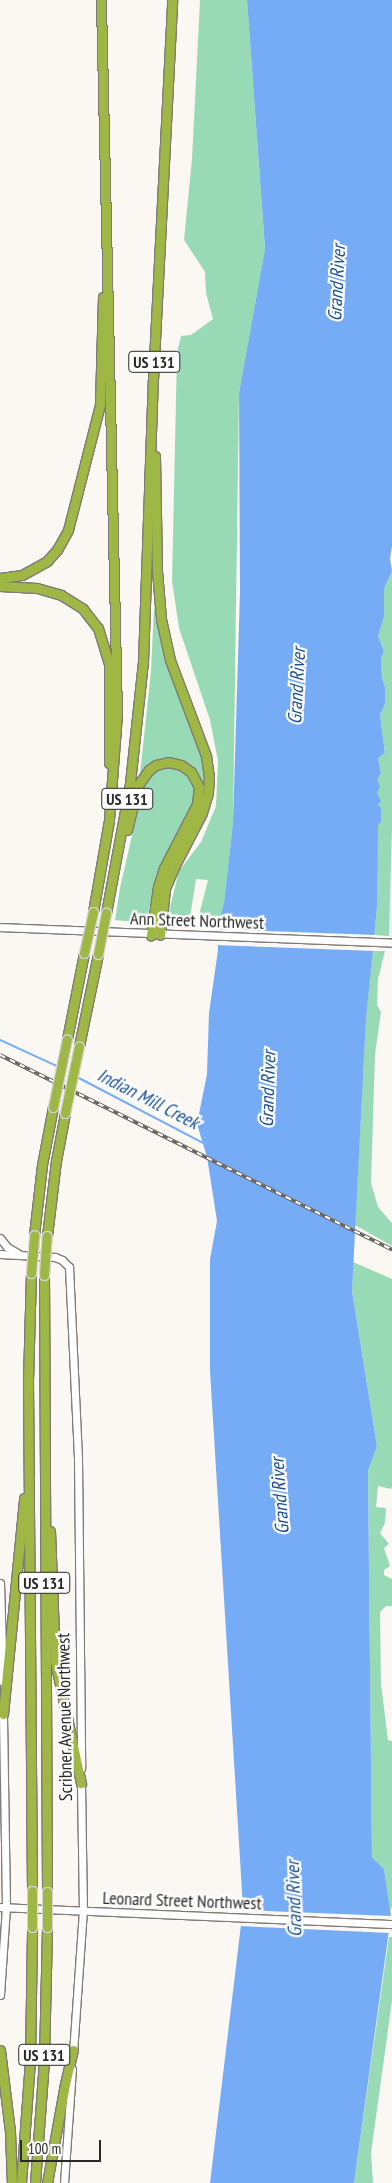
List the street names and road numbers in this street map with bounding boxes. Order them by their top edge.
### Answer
road number: US 131 [128,348,180,376]
road number: US 131 [101,786,153,812]
street label: Ann Street Northwest [130,908,264,934]
road number: US 131 [18,1570,70,1596]
street label: Scribner Avenue Northwest [53,1632,77,1802]
street label: Leonard Street Northwest [102,1887,262,1915]
road number: US 131 [18,2042,70,2068]

